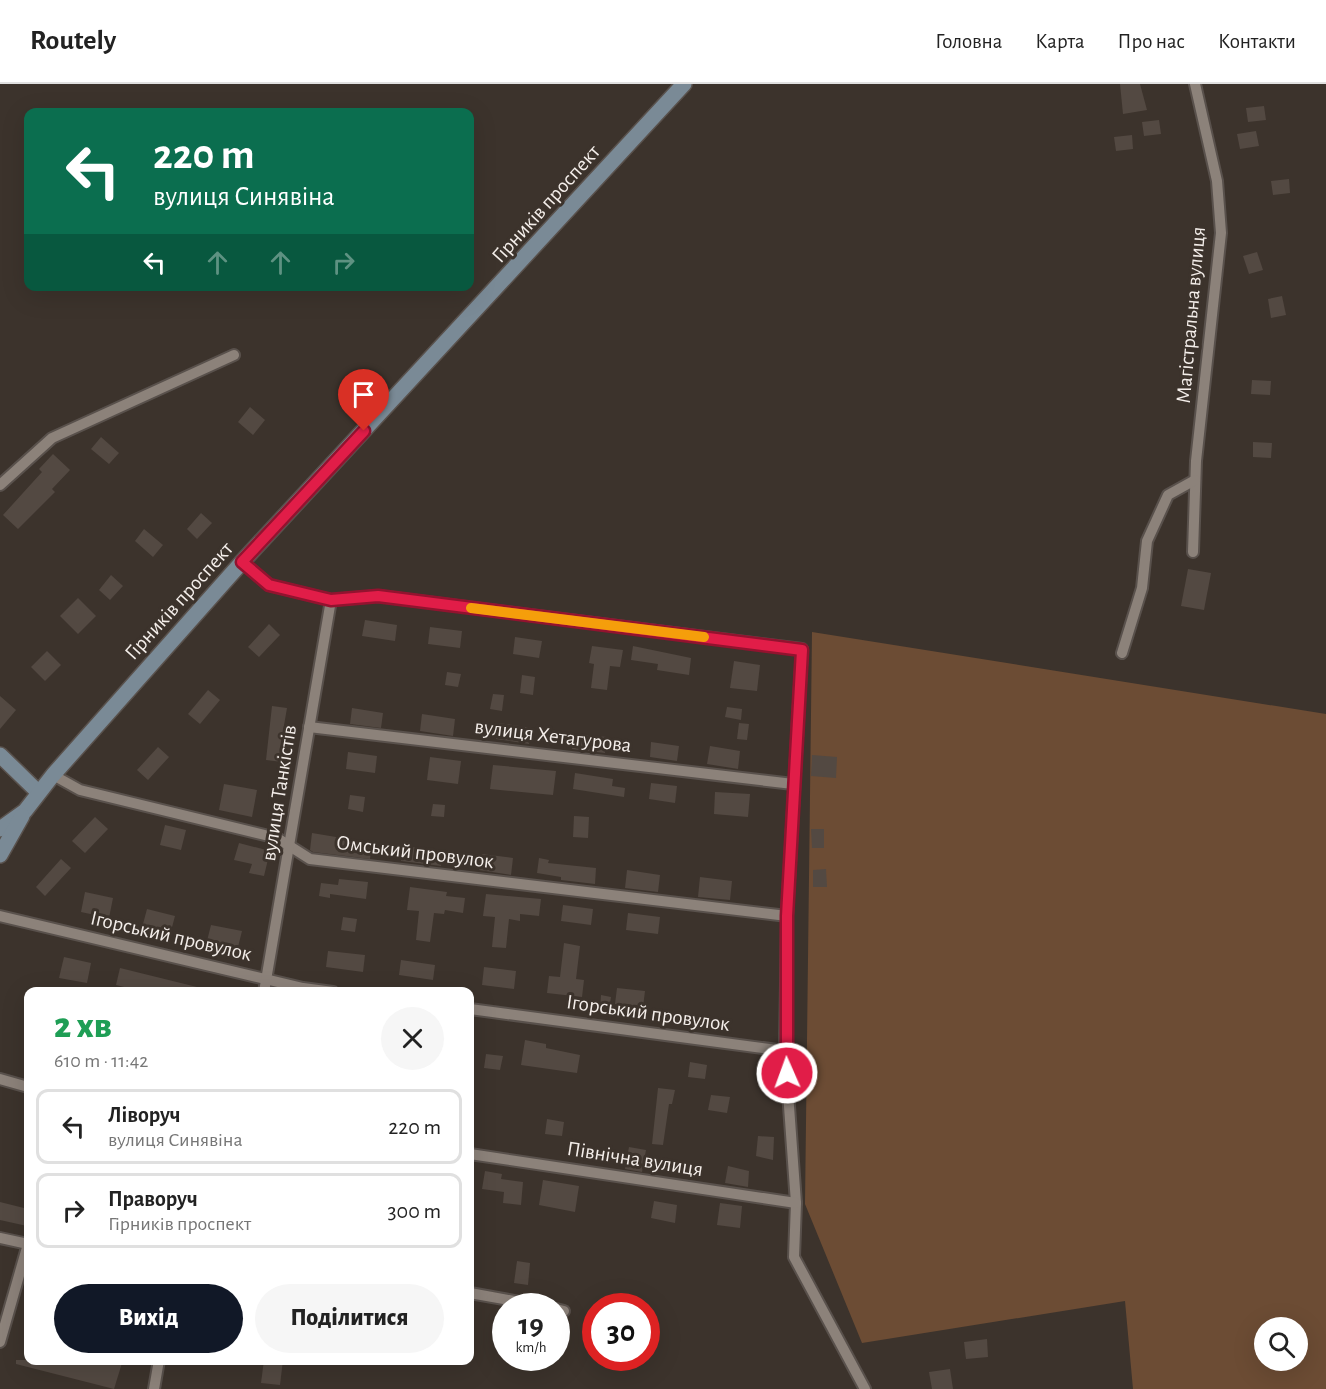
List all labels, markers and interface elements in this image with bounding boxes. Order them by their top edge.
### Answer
text: Routely [30,27,116,55]
text: Головна [935,31,1002,52]
text: Карта [1035,31,1085,52]
text: Про нас [1118,31,1185,52]
text: Контакти [1218,31,1296,52]
icon: left [54,132,132,210]
text: 220 m [153,134,255,176]
street label: Гірників проспект [488,141,604,267]
text: вулиця Синявіна [153,183,335,210]
street label: Магістральна вулиця [1173,226,1209,404]
icon: left [138,246,171,279]
icon: ahead [201,246,234,279]
icon: ahead [264,246,297,279]
icon: right [327,246,360,279]
pin [338,369,389,431]
icon: arrive [347,378,380,411]
street label: Гірників проспект [121,538,237,664]
street label: вулиця Хетагурова [473,716,633,756]
street label: вулиця Танкістів [258,723,300,863]
street label: Омський провулок [335,832,495,872]
street label: Ігорський провулок [88,907,254,965]
street label: Ігорський провулок [565,991,732,1035]
button: close [381,1007,444,1070]
text: 2 хв [54,1008,112,1044]
position arrow [755,1041,819,1105]
text: 610 m · 11:42 [54,1051,148,1071]
text: Ліворуч [108,1104,181,1126]
icon: left [57,1110,90,1143]
text: 220 m [388,1116,441,1138]
text: вулиця Синявіна [108,1130,243,1150]
street label: Північна вулиця [565,1138,705,1180]
text: Праворуч [108,1188,198,1210]
icon: right [57,1194,90,1227]
text: 300 m [387,1200,441,1222]
text: Гірників проспект [108,1214,251,1234]
button: Вихід [54,1284,243,1353]
button: Поділитися [255,1284,444,1353]
speed limit sign: 30 [582,1293,660,1371]
text: 19 [518,1310,544,1340]
map controls [1254,1317,1308,1371]
button: search [1254,1317,1308,1371]
text: km/h [516,1340,546,1355]

